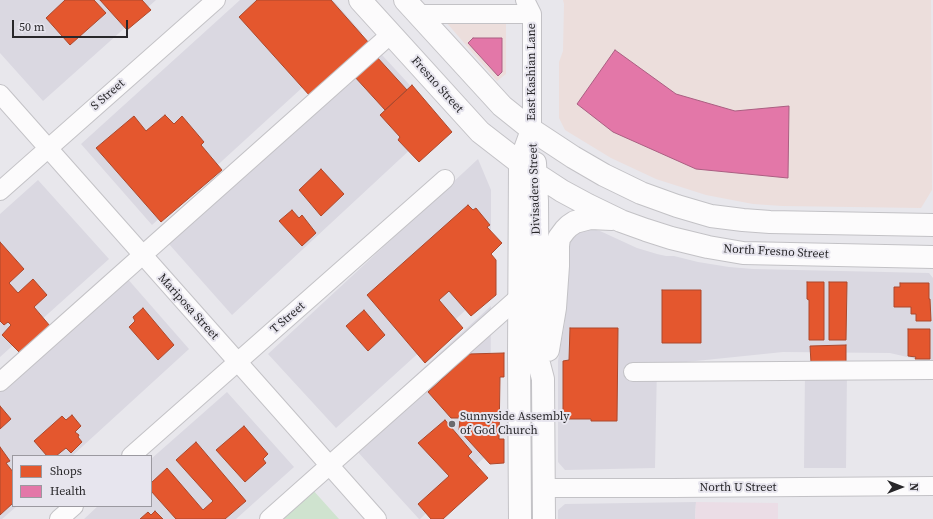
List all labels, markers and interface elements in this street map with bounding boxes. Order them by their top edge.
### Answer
scale bar [14,12,130,38]
text: 50 m [19,19,45,35]
street label: East Kashian Lane [525,23,539,121]
street label: Fresno Street [408,54,466,116]
street label: S Street [88,76,128,114]
street label: Divisadero Street [526,143,544,235]
street label: North Fresno Street [723,242,829,262]
street label: Mariposa Street [155,271,221,343]
street label: T Street [268,299,308,337]
place label: Sunnyside Assembly of God Church [460,410,569,438]
marker: Sunnyside Assembly of God Church [447,419,457,429]
legend [12,455,152,507]
text: Shops [50,463,82,479]
north arrow [881,467,921,507]
street label: North U Street [699,481,777,495]
text: Health [50,483,86,499]
text: N [906,483,921,491]

